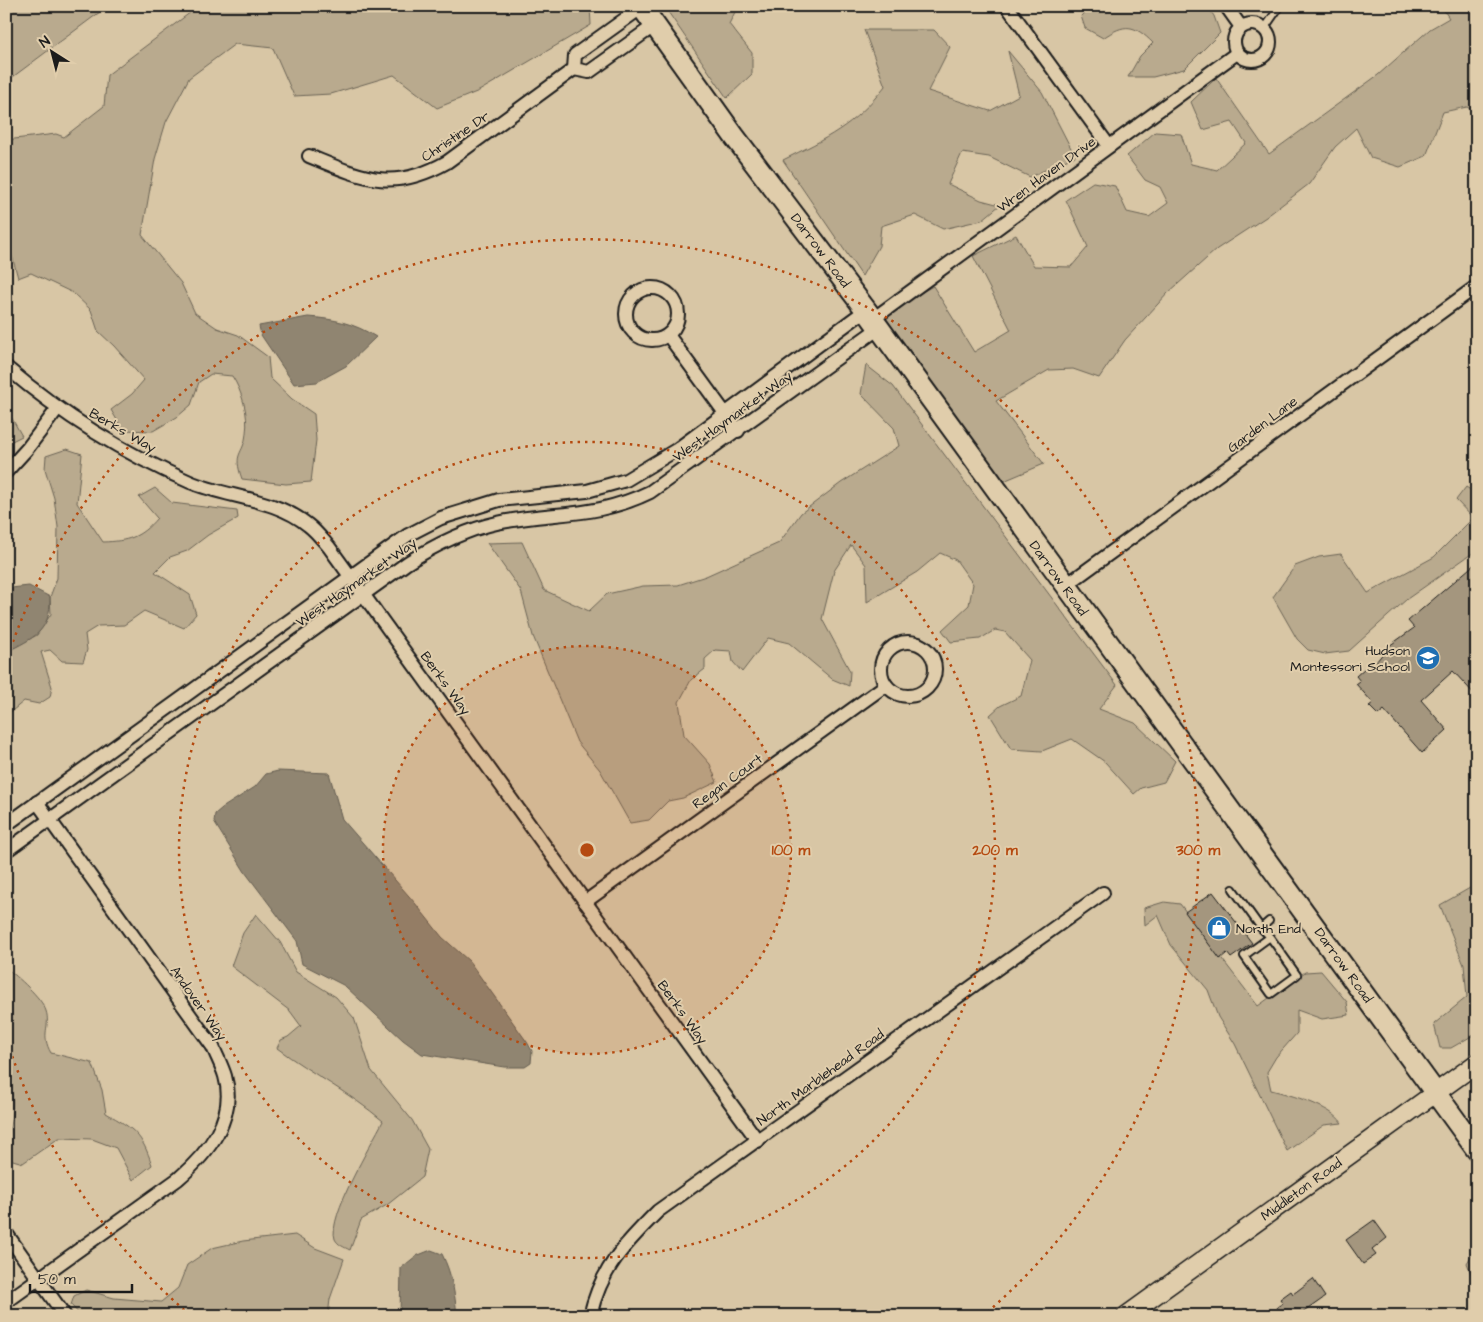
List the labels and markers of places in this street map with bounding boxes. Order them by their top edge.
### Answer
place label: Hudson Montessori School [1290,641,1410,677]
school or university icon: Hudson Montessori School [1415,645,1441,671]
centre of rings [578,841,596,859]
shop icon: North End [1206,915,1232,941]
place label: North End [1236,919,1301,939]

